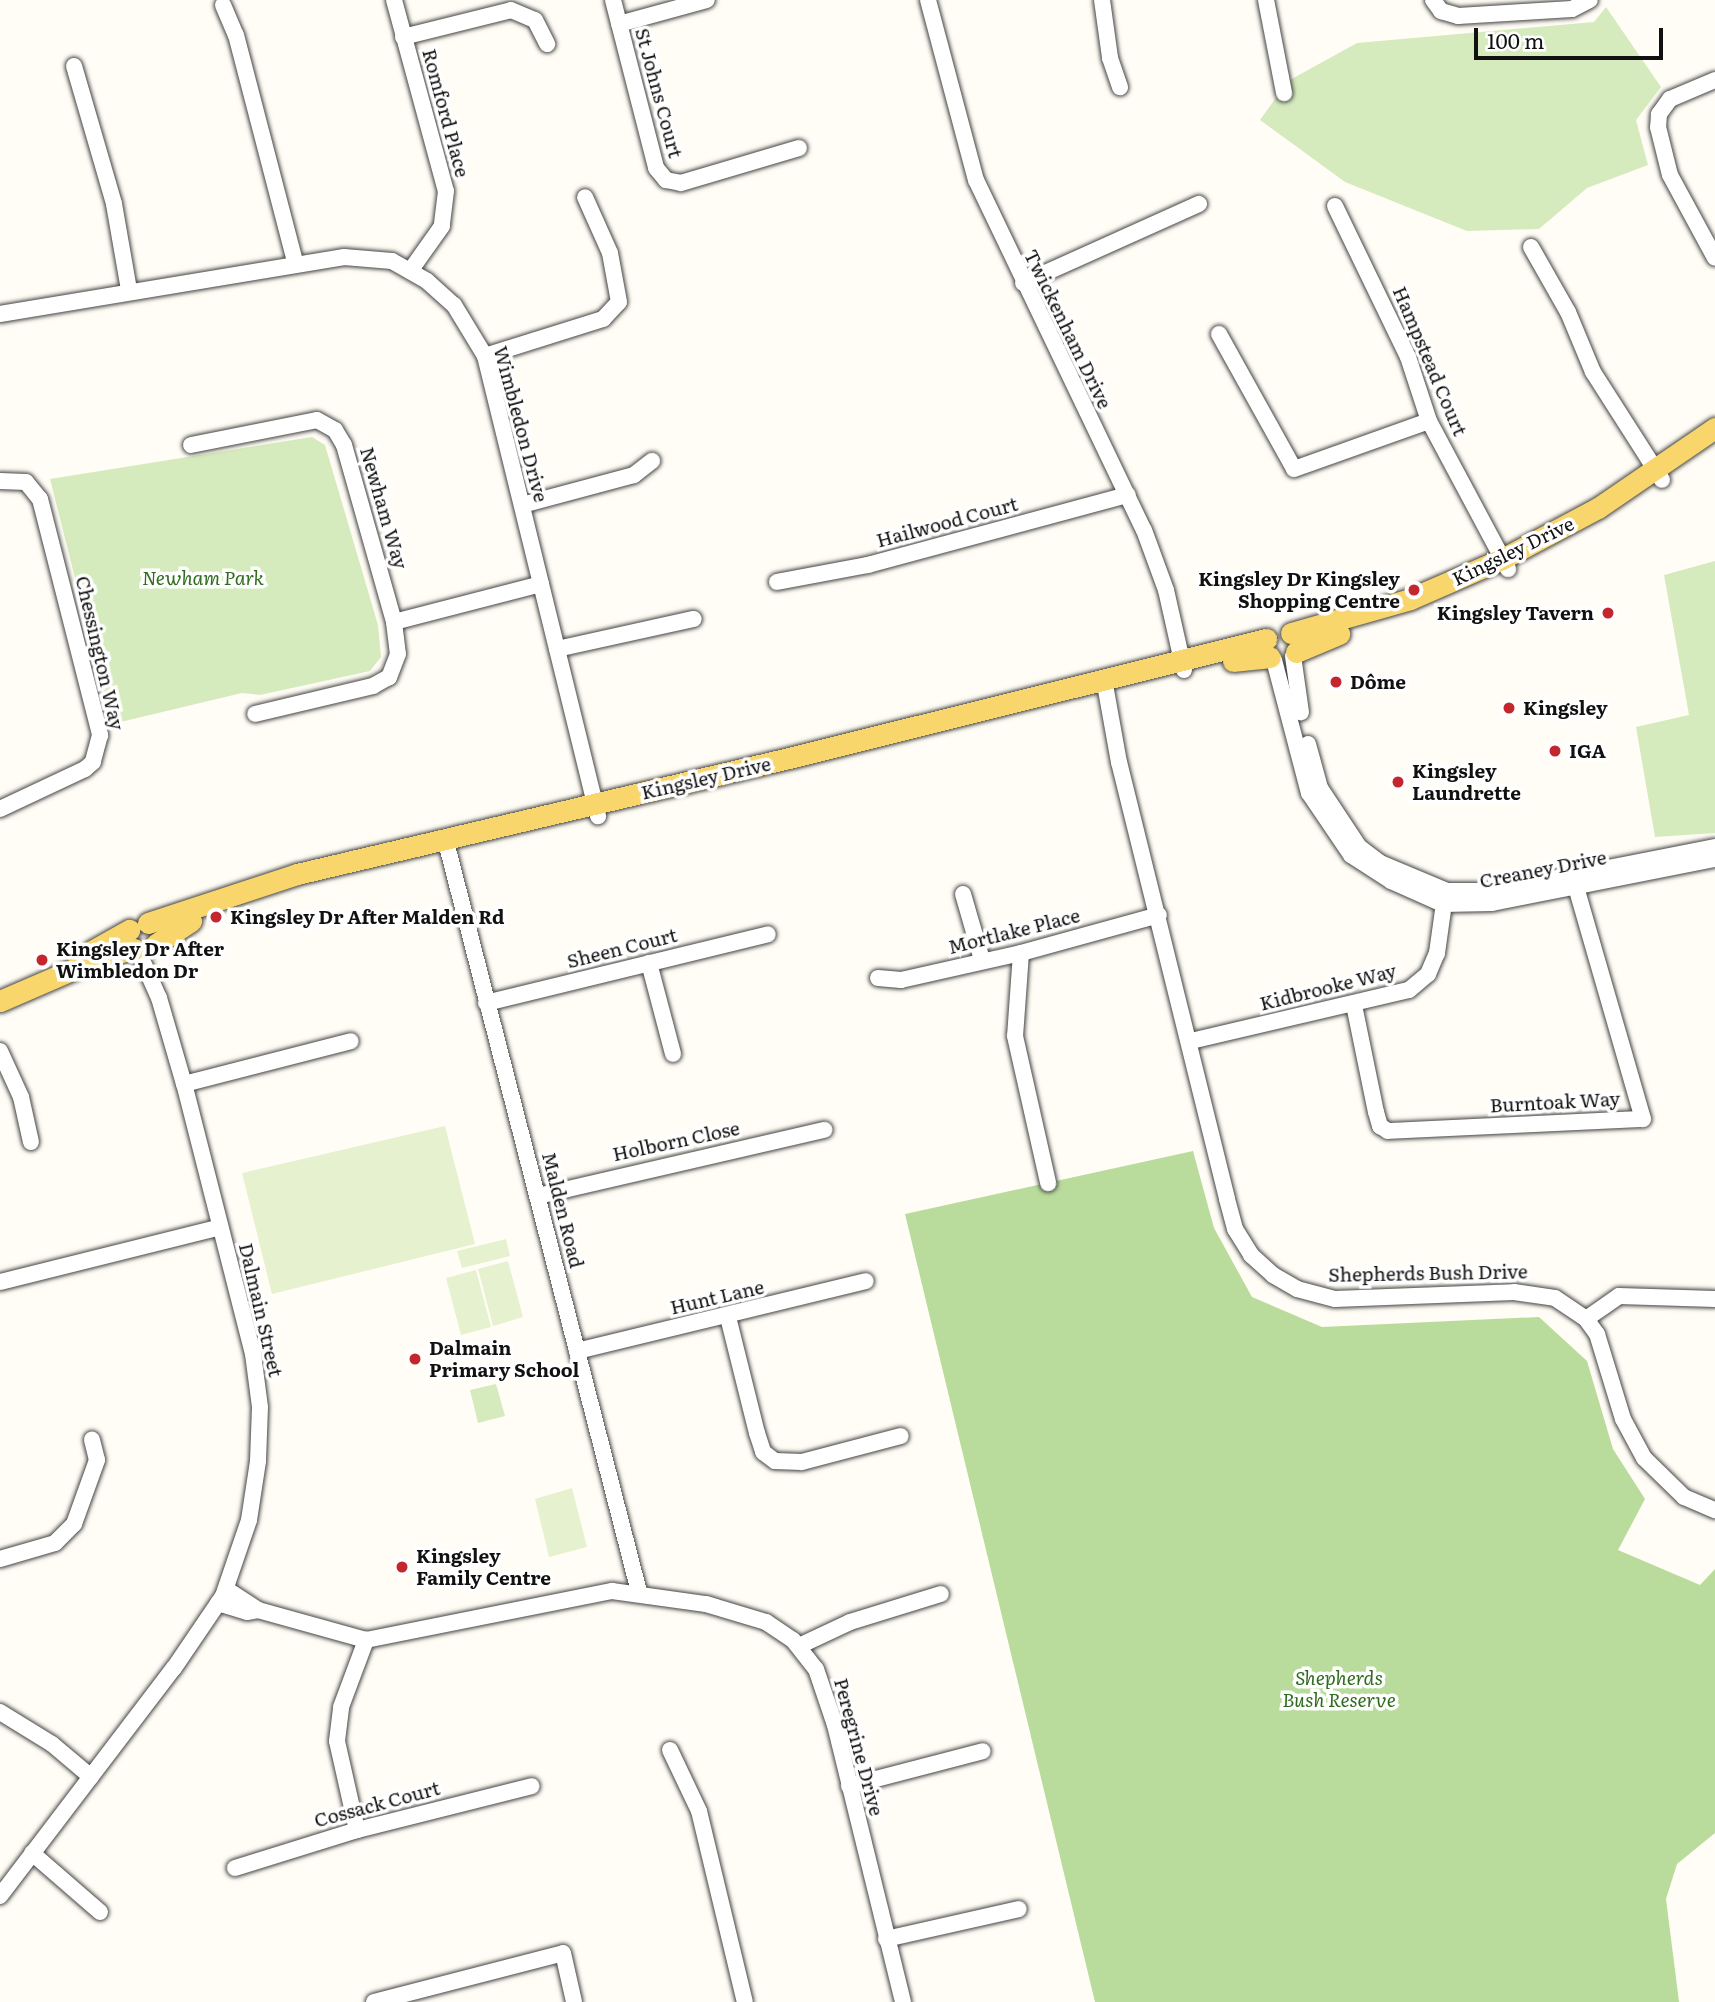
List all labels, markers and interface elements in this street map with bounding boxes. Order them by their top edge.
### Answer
scale bar [1477,14,1666,58]
text: 100 m [1487,24,1544,55]
street label: St Johns Court [631,26,687,160]
street label: Romford Place [418,46,474,180]
street label: Twickenham Drive [1020,246,1116,412]
street label: Hampstead Court [1388,283,1472,439]
street label: Wimbledon Drive [489,344,553,504]
street label: Newham Way [356,444,412,572]
street label: Hailwood Court [874,492,1020,552]
street label: Kingsley Drive [1448,512,1578,590]
park label: Newham Park [142,567,264,589]
place label: Kingsley Dr Kingsley Shopping Centre [1198,568,1400,612]
street label: Chessington Way [71,574,129,732]
marker: Kingsley Dr Kingsley Shopping Centre [1406,582,1422,598]
place label: Kingsley Tavern [1437,602,1594,624]
marker: Kingsley Tavern [1600,605,1616,621]
place label: Dôme [1350,671,1406,693]
marker: Dôme [1328,674,1344,690]
place label: Kingsley [1523,697,1608,719]
marker: Kingsley [1501,700,1517,716]
place label: IGA [1569,740,1606,762]
marker: IGA [1547,743,1563,759]
street label: Kingsley Drive [639,752,773,804]
place label: Kingsley Laundrette [1412,760,1521,804]
marker: Kingsley Laundrette [1390,774,1406,790]
street label: Creaney Drive [1478,846,1608,892]
street label: Mortlake Place [946,904,1082,958]
place label: Kingsley Dr After Malden Rd [230,906,504,928]
marker: Kingsley Dr After Malden Rd [208,909,224,925]
street label: Sheen Court [565,923,679,973]
place label: Kingsley Dr After Wimbledon Dr [56,938,224,982]
marker: Kingsley Dr After Wimbledon Dr [34,952,50,968]
street label: Kidbrooke Way [1257,959,1399,1015]
street label: Burntoak Way [1489,1087,1621,1117]
street label: Holborn Close [610,1116,742,1166]
street label: Malden Road [538,1150,588,1270]
street label: Dalmain Street [235,1241,287,1379]
street label: Shepherds Bush Drive [1328,1260,1528,1286]
street label: Hunt Lane [668,1275,766,1319]
place label: Dalmain Primary School [429,1337,579,1381]
marker: Dalmain Primary School [407,1351,423,1367]
place label: Kingsley Family Centre [416,1545,551,1589]
marker: Kingsley Family Centre [394,1559,410,1575]
park label: Shepherds Bush Reserve [1282,1667,1396,1711]
street label: Peregrine Drive [830,1676,888,1818]
street label: Cossack Court [312,1776,442,1832]

